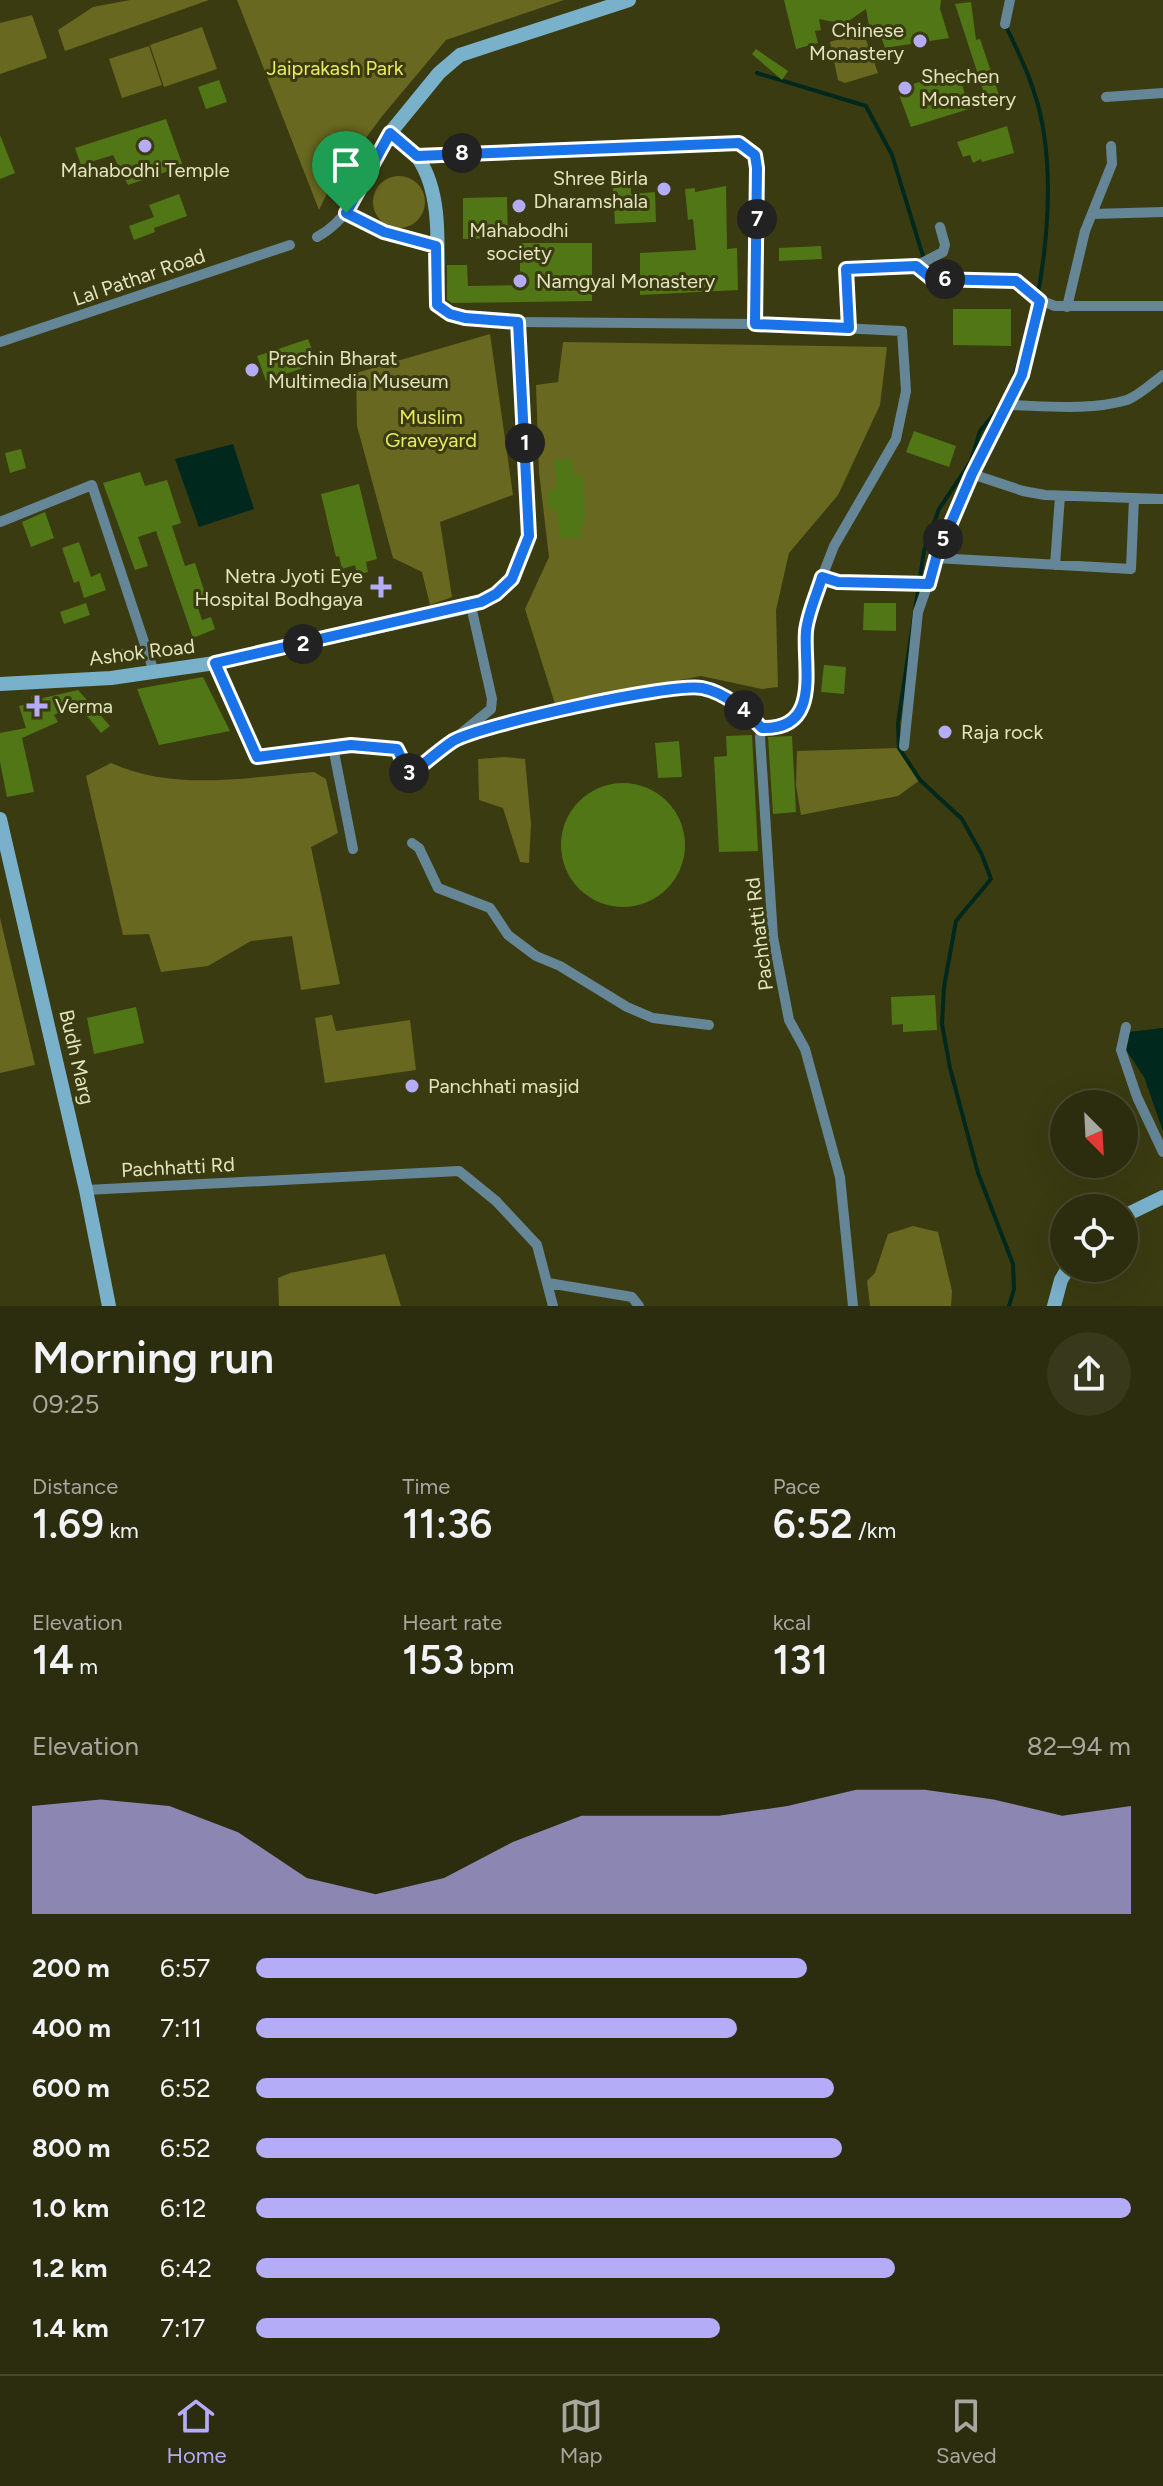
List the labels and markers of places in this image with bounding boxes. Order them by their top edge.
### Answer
place label: Chinese Monastery [809,18,904,65]
marker: Chinese Monastery [911,32,929,50]
place label: Shechen Monastery [921,64,1016,111]
marker: Shechen Monastery [896,79,914,97]
pin [312,131,380,213]
pin: 8 [442,133,482,173]
marker: Mahabodhi Temple [136,137,154,155]
place label: Mahabodhi Temple [60,158,230,182]
place label: Shree Birla Dharamshala [534,166,648,213]
marker: Shree Birla Dharamshala [655,180,673,198]
marker: Mahabodhi society [510,197,528,215]
pin: 7 [737,199,777,239]
place label: Mahabodhi society [469,218,569,265]
pin: 6 [925,259,965,299]
place label: Namgyal Monastery [536,269,716,293]
marker: Namgyal Monastery [511,272,529,290]
place label: Prachin Bharat Multimedia Museum [268,346,449,393]
marker: Prachin Bharat Multimedia Museum [243,361,261,379]
pin: 1 [505,423,545,463]
pin: 5 [923,519,963,559]
place label: Netra Jyoti Eye Hospital Bodhgaya [195,564,363,611]
marker: Netra Jyoti Eye Hospital Bodhgaya [370,576,392,598]
pin: 2 [283,624,323,664]
pin: 4 [724,690,764,730]
place label: Verma [55,694,113,718]
marker: Verma [26,695,48,717]
place label: Raja rock [961,720,1043,744]
marker: Raja rock [936,723,954,741]
pin: 3 [389,753,429,793]
place label: Panchhati masjid [428,1074,580,1098]
marker: Panchhati masjid [403,1077,421,1095]

